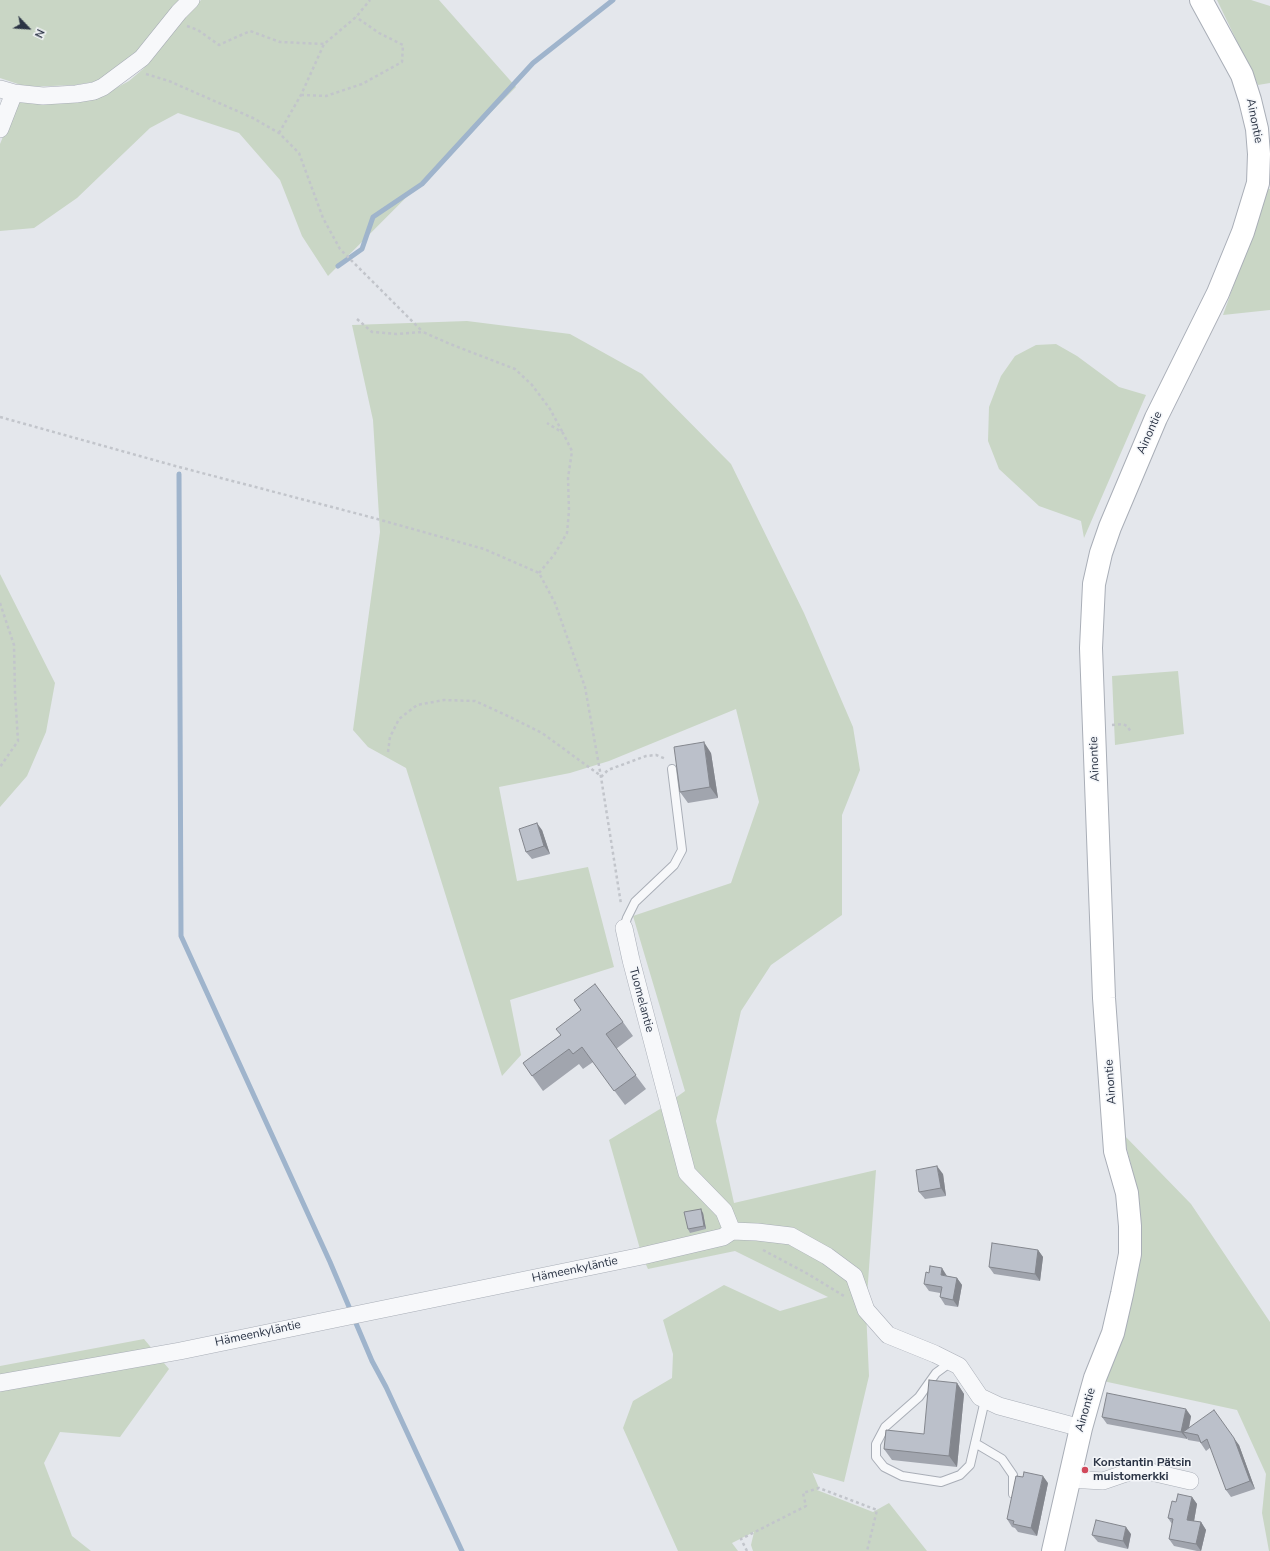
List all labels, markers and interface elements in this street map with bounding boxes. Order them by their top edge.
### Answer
north arrow [8,8,48,48]
text: N [31,26,48,40]
street label: Ainontie [1243,97,1265,145]
street label: Ainontie [1134,409,1166,457]
street label: Ainontie [1087,736,1103,782]
street label: Tuomelantie [625,966,657,1034]
street label: Ainontie [1102,1059,1120,1105]
street label: Hämeenkyläntie [531,1254,619,1286]
street label: Hämeenkyläntie [214,1318,302,1350]
street label: Ainontie [1073,1386,1099,1434]
place label: Konstantin Pätsin muistomerkki [1093,1456,1191,1484]
marker: Konstantin Pätsin muistomerkki [1080,1465,1090,1475]

